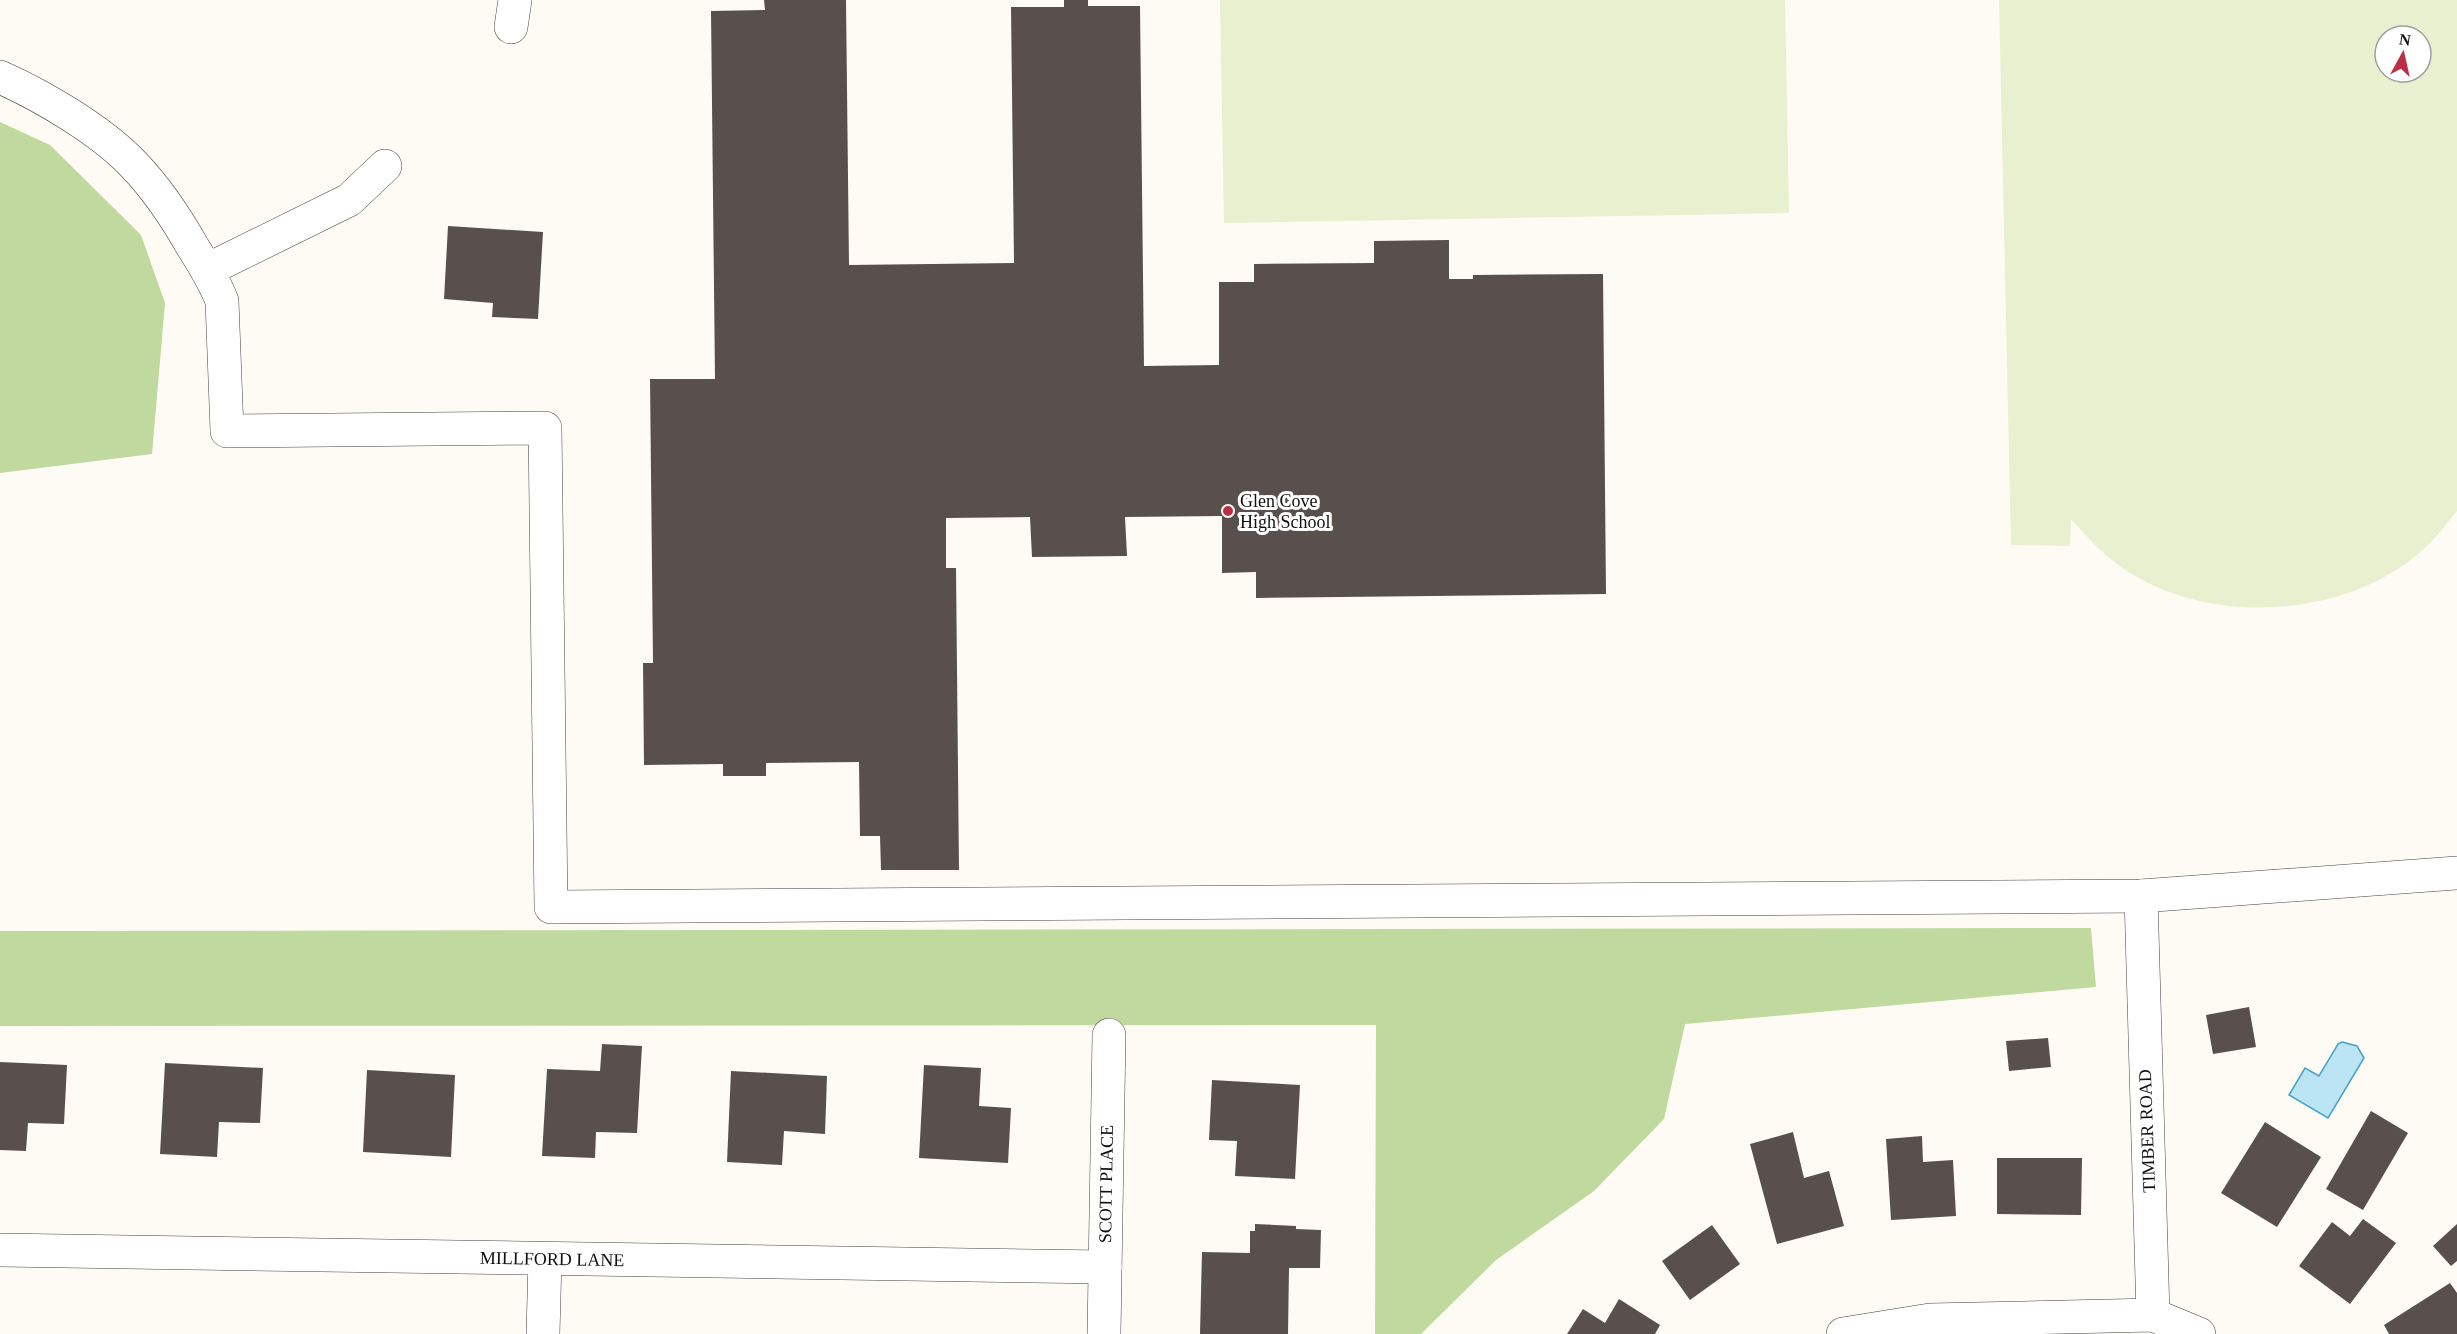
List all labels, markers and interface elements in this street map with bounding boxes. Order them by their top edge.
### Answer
north arrow [2373,24,2433,84]
text: N [2398,30,2412,49]
place label: Glen Cove High School [1240,491,1331,532]
marker: Glen Cove High School [1221,504,1235,518]
street label: TIMBER ROAD [2135,1069,2159,1193]
street label: SCOTT PLACE [1095,1125,1117,1243]
street label: MILLFORD LANE [480,1248,624,1270]

